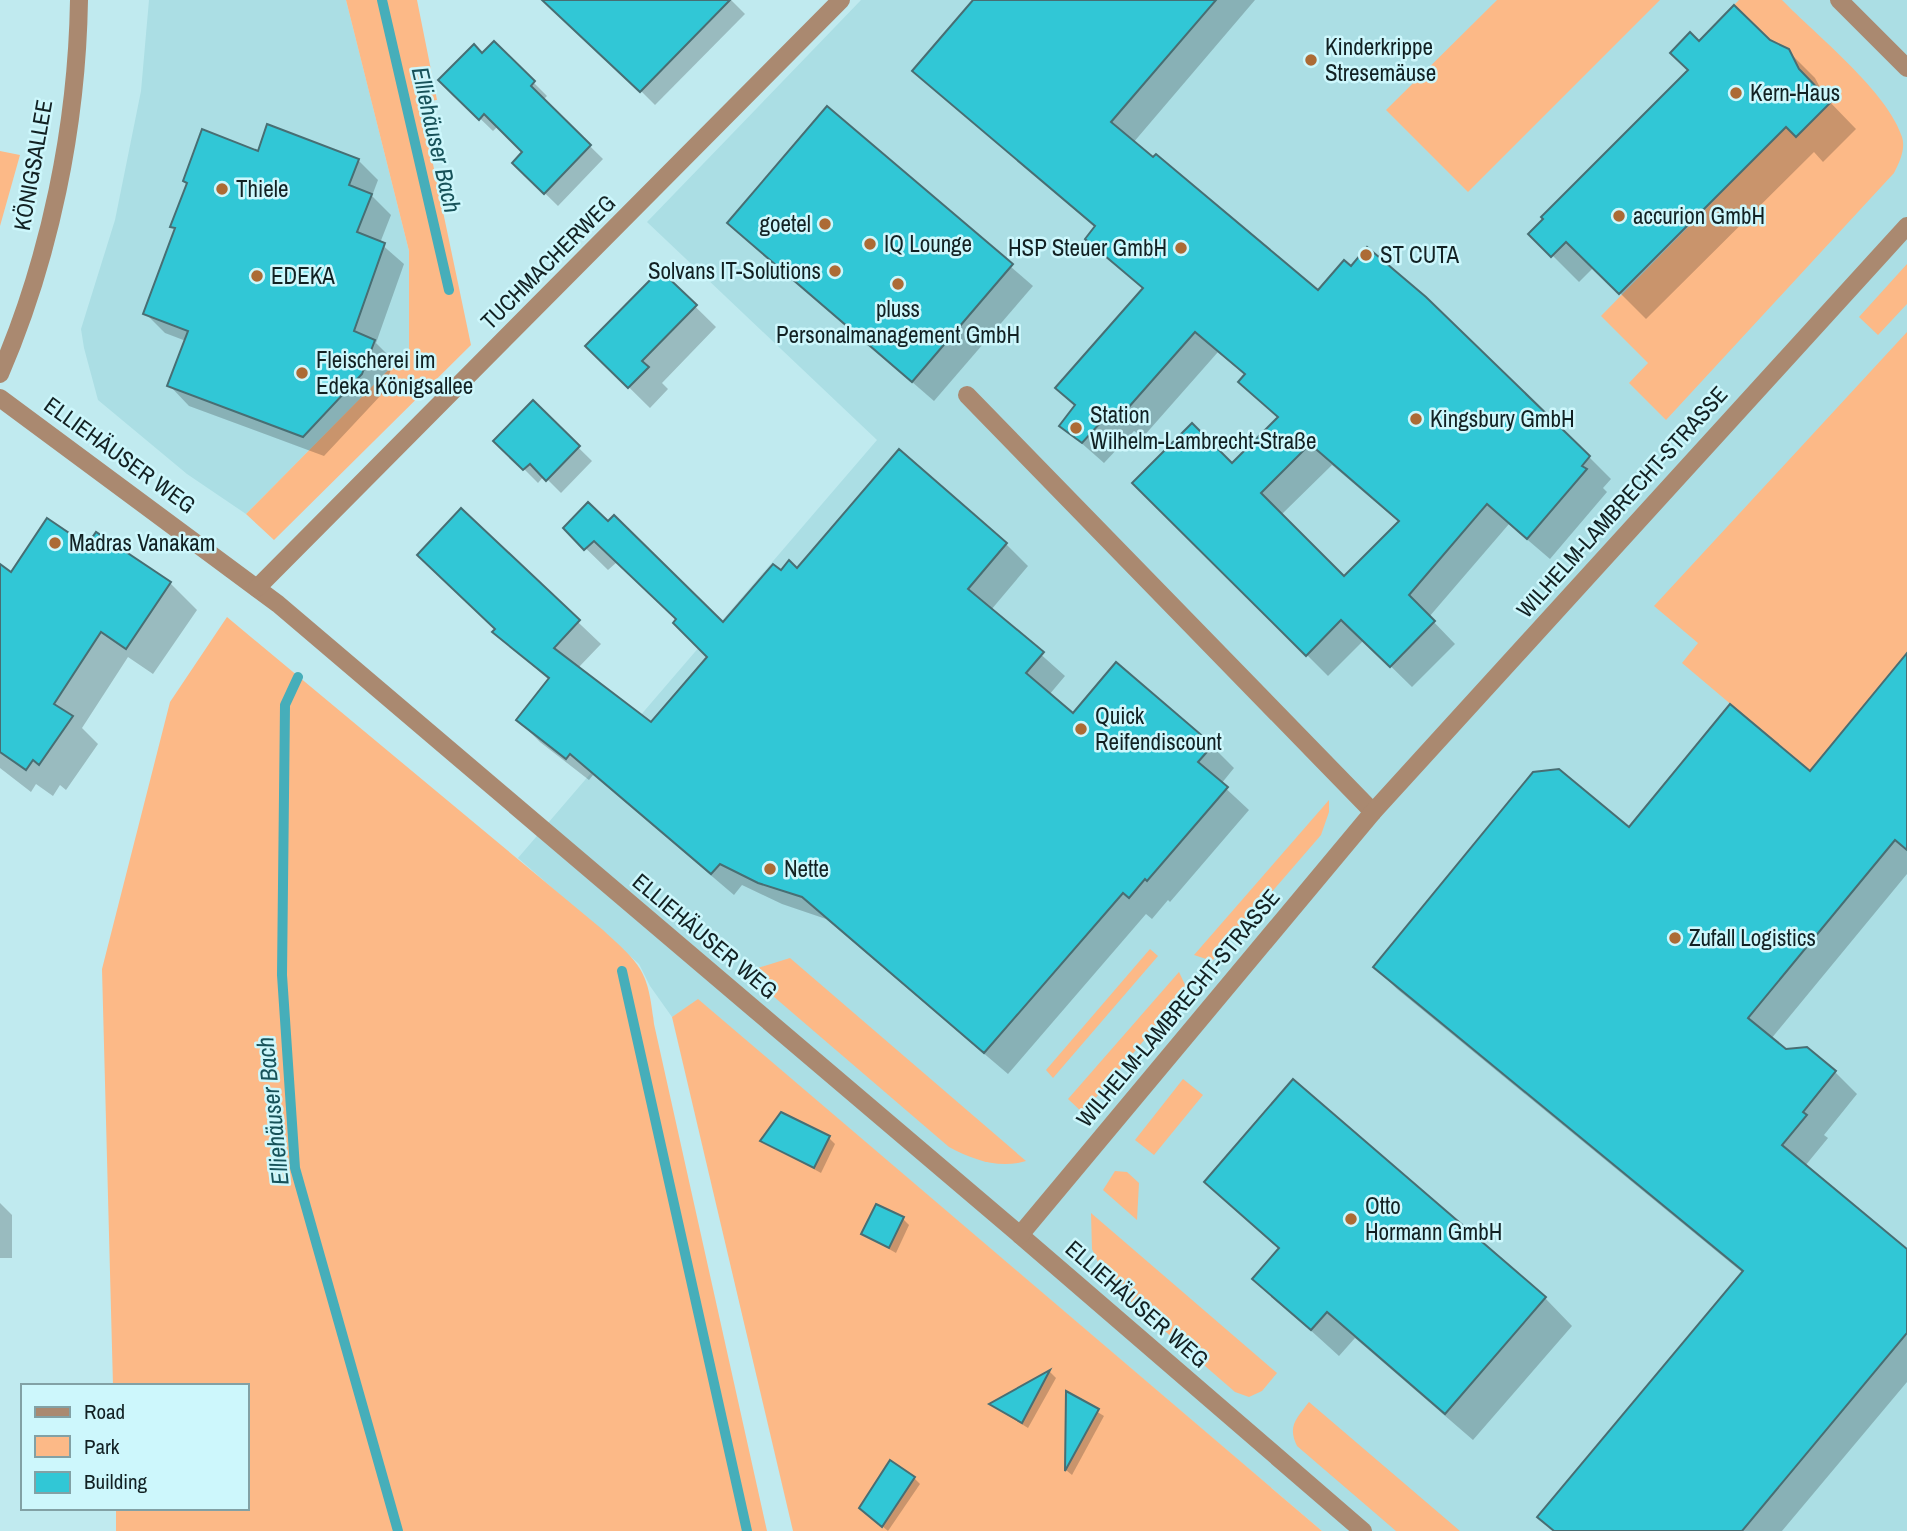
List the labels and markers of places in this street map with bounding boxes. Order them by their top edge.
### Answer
place label: Kinderkrippe Stresemäuse [1325,31,1436,88]
marker: Kinderkrippe Stresemäuse [1303,52,1319,68]
place label: Kern-Haus [1750,77,1840,108]
marker: Kern-Haus [1728,85,1744,101]
place label: Thiele [236,173,288,204]
marker: Thiele [214,181,230,197]
place label: accurion GmbH [1633,200,1765,231]
place label: goetel [760,208,811,239]
marker: accurion GmbH [1611,208,1627,224]
marker: goetel [817,216,833,232]
place label: IQ Lounge [884,228,972,259]
place label: HSP Steuer GmbH [1008,232,1167,263]
marker: IQ Lounge [862,236,878,252]
place label: ST CUTA [1380,239,1459,270]
marker: HSP Steuer GmbH [1173,240,1189,256]
marker: ST CUTA [1358,247,1374,263]
place label: Solvans IT-Solutions [648,255,821,286]
place label: EDEKA [271,260,335,291]
marker: Solvans IT-Solutions [827,263,843,279]
marker: EDEKA [249,268,265,284]
marker: pluss Personalmanagement GmbH [890,276,906,292]
place label: pluss Personalmanagement GmbH [776,293,1020,350]
place label: Fleischerei im Edeka Königsallee [316,344,473,401]
marker: Fleischerei im Edeka Königsallee [294,365,310,381]
place label: Station Wilhelm-Lambrecht-Straße [1090,399,1316,456]
place label: Kingsbury GmbH [1430,403,1575,434]
marker: Kingsbury GmbH [1408,411,1424,427]
marker: Station Wilhelm-Lambrecht-Straße [1068,420,1084,436]
place label: Madras Vanakam [69,527,215,558]
marker: Madras Vanakam [47,535,63,551]
place label: Quick Reifendiscount [1095,700,1222,757]
marker: Quick Reifendiscount [1073,721,1089,737]
place label: Nette [784,853,829,884]
marker: Nette [762,861,778,877]
place label: Zufall Logistics [1689,922,1816,953]
marker: Zufall Logistics [1667,930,1683,946]
place label: Otto Hormann GmbH [1365,1190,1502,1247]
marker: Otto Hormann GmbH [1343,1211,1359,1227]

